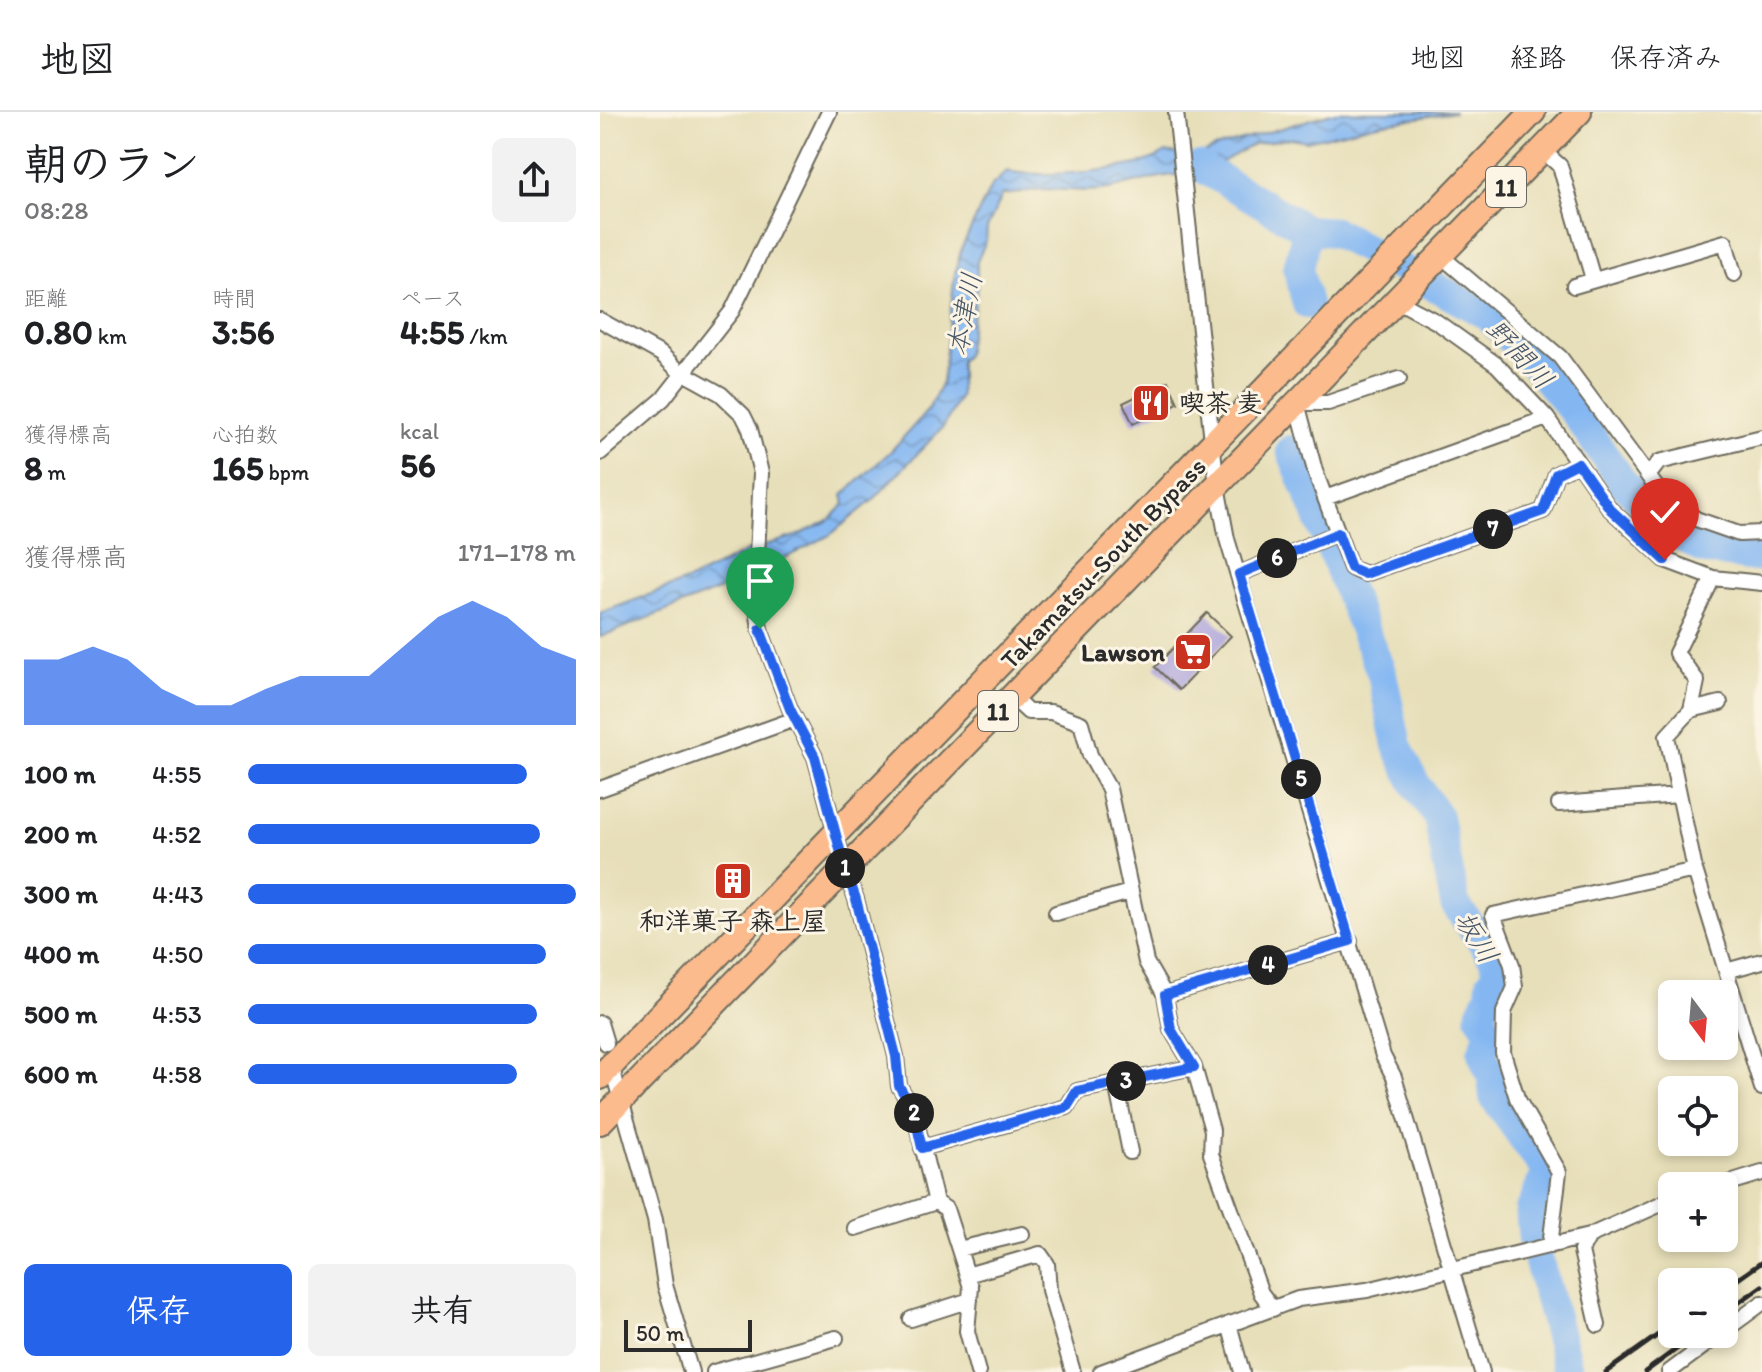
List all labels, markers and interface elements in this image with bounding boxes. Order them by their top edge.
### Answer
text: 地図 [40,36,116,82]
text: 地図 [1410,40,1466,74]
text: 経路 [1510,40,1566,74]
text: 保存済み [1610,40,1722,74]
text: 朝のラン [24,137,200,190]
button: share [492,138,576,222]
road number: 11 [1486,167,1526,207]
text: 08:28 [24,194,89,226]
water label: 本津川 [939,270,989,358]
text: 距離 [24,285,68,312]
text: 時間 [212,285,256,312]
text: ペース [400,285,465,312]
text: 0.80 [24,312,93,353]
text: 3:56 [212,312,275,353]
text: 4:55 [400,312,464,353]
water label: 野間川 [1479,312,1561,396]
text: km [93,323,127,350]
text: /km [464,323,508,350]
restaurant icon: 喫茶 麦 [1130,382,1172,424]
place label: 喫茶 麦 [1179,387,1263,419]
text: kcal [400,418,439,445]
text: 獲得標高 [24,421,112,448]
text: 心拍数 [212,421,278,448]
text: 56 [400,445,436,486]
text: 8 [24,448,43,489]
text: 165 [212,448,264,489]
street label: Takamatsu-South Bypass [993,450,1213,676]
text: m [43,459,66,486]
text: bpm [264,459,309,486]
pin [1631,478,1699,560]
icon: check [1643,490,1687,534]
pin: 7 [1473,509,1513,549]
text: 7 [1488,515,1498,542]
text: 171–178 m [458,536,576,568]
pin: 6 [1257,538,1297,578]
text: 獲得標高 [24,541,128,573]
text: 6 [1271,544,1283,571]
pin [726,547,794,629]
icon: arrive [738,559,782,603]
supermarket icon: Lawson [1172,631,1214,673]
place label: Lawson [1081,636,1165,668]
road number: 11 [978,691,1018,731]
text: 100 m [24,758,96,790]
text: 4:55 [152,758,201,790]
pin: 5 [1281,759,1321,799]
text: 5 [1295,765,1307,792]
text: 200 m [24,818,97,850]
text: 4:52 [152,818,201,850]
pin: 1 [825,848,865,888]
text: 1 [840,854,850,881]
building icon: 和洋菓子 森上屋 [712,860,754,902]
text: 300 m [24,878,98,910]
text: 4:43 [152,878,204,910]
water label: 坂川 [1448,904,1506,970]
place label: 和洋菓子 森上屋 [639,905,827,937]
text: 400 m [24,938,99,970]
text: 4:50 [152,938,204,970]
pin: 4 [1248,945,1288,985]
text: 4 [1261,951,1275,978]
north arrow [1658,980,1738,1060]
map controls [1658,980,1738,1348]
text: 500 m [24,998,97,1030]
text: 4:53 [152,998,202,1030]
text: 600 m [24,1058,98,1090]
text: 4:58 [152,1058,202,1090]
pin: 3 [1106,1061,1146,1101]
text: 3 [1120,1067,1132,1094]
button: locate [1658,1076,1738,1156]
pin: 2 [894,1093,934,1133]
text: 2 [908,1099,920,1126]
button: + [1658,1172,1738,1252]
button: 保存 [24,1264,292,1356]
button: 共有 [308,1264,576,1356]
button: − [1658,1268,1738,1348]
scale bar [624,1316,752,1352]
text: 50 m [636,1320,685,1347]

